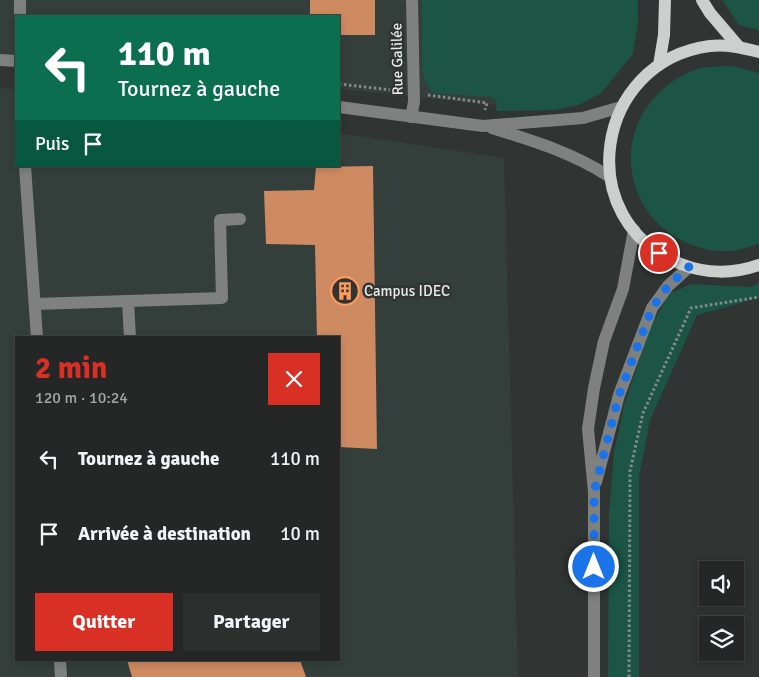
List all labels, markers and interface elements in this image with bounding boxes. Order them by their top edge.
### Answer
street label: Rue Galilée [387,23,407,95]
text: 110 m [118,32,211,75]
icon: left [35,35,100,100]
text: Tournez à gauche [118,75,280,102]
icon: arrive [79,130,107,158]
text: Puis [35,132,69,156]
pin [638,232,680,274]
icon: arrive [645,239,673,267]
building icon: Campus IDEC [330,276,360,306]
place label: Campus IDEC [364,282,450,300]
text: 2 min [35,350,107,387]
button: close [268,353,320,405]
text: 120 m · 10:24 [35,388,128,408]
icon: left [35,445,63,473]
text: Tournez à gauche [78,447,219,471]
text: 110 m [270,447,320,471]
icon: arrive [35,520,63,548]
text: Arrivée à destination [78,522,251,546]
text: 10 m [280,522,320,546]
position arrow [567,540,619,592]
map controls [699,561,744,661]
button: sound [699,561,744,606]
button: Quitter [35,593,173,651]
button: Partager [183,593,320,651]
button: layers [699,616,744,661]

